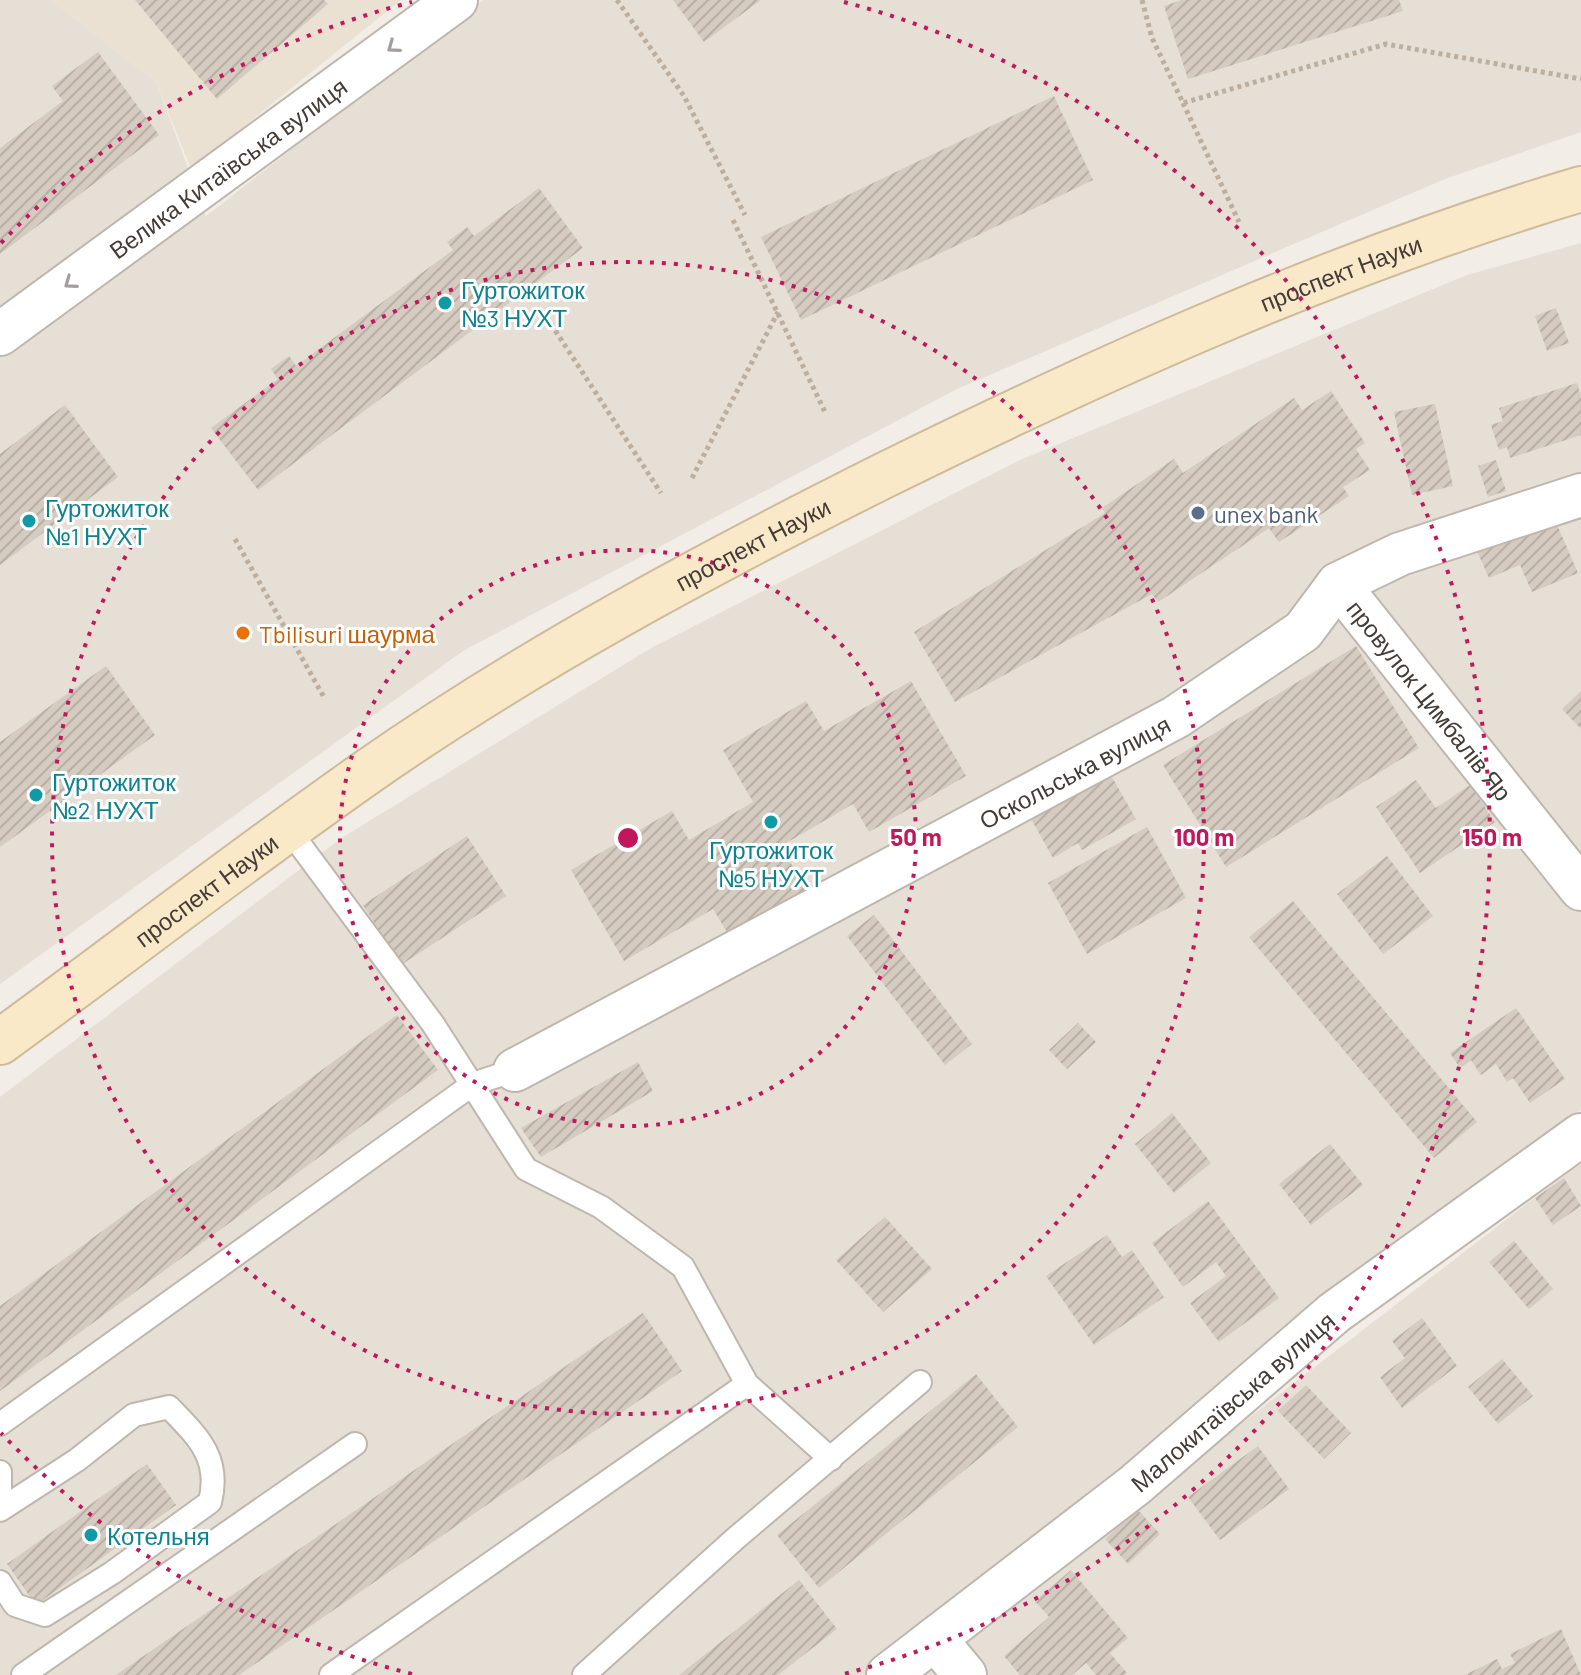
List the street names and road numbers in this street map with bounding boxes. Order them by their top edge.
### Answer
street label: Велика Китаївська вулиця [103,71,352,264]
street label: проспект Науки [1255,228,1425,317]
street label: проспект Науки [670,491,835,596]
street label: провулок Цимбалів Яр [1342,594,1519,806]
street label: Оскольська вулиця [974,709,1175,834]
street label: проспект Науки [128,827,283,952]
street label: Малокитаївська вулиця [1124,1305,1340,1497]

